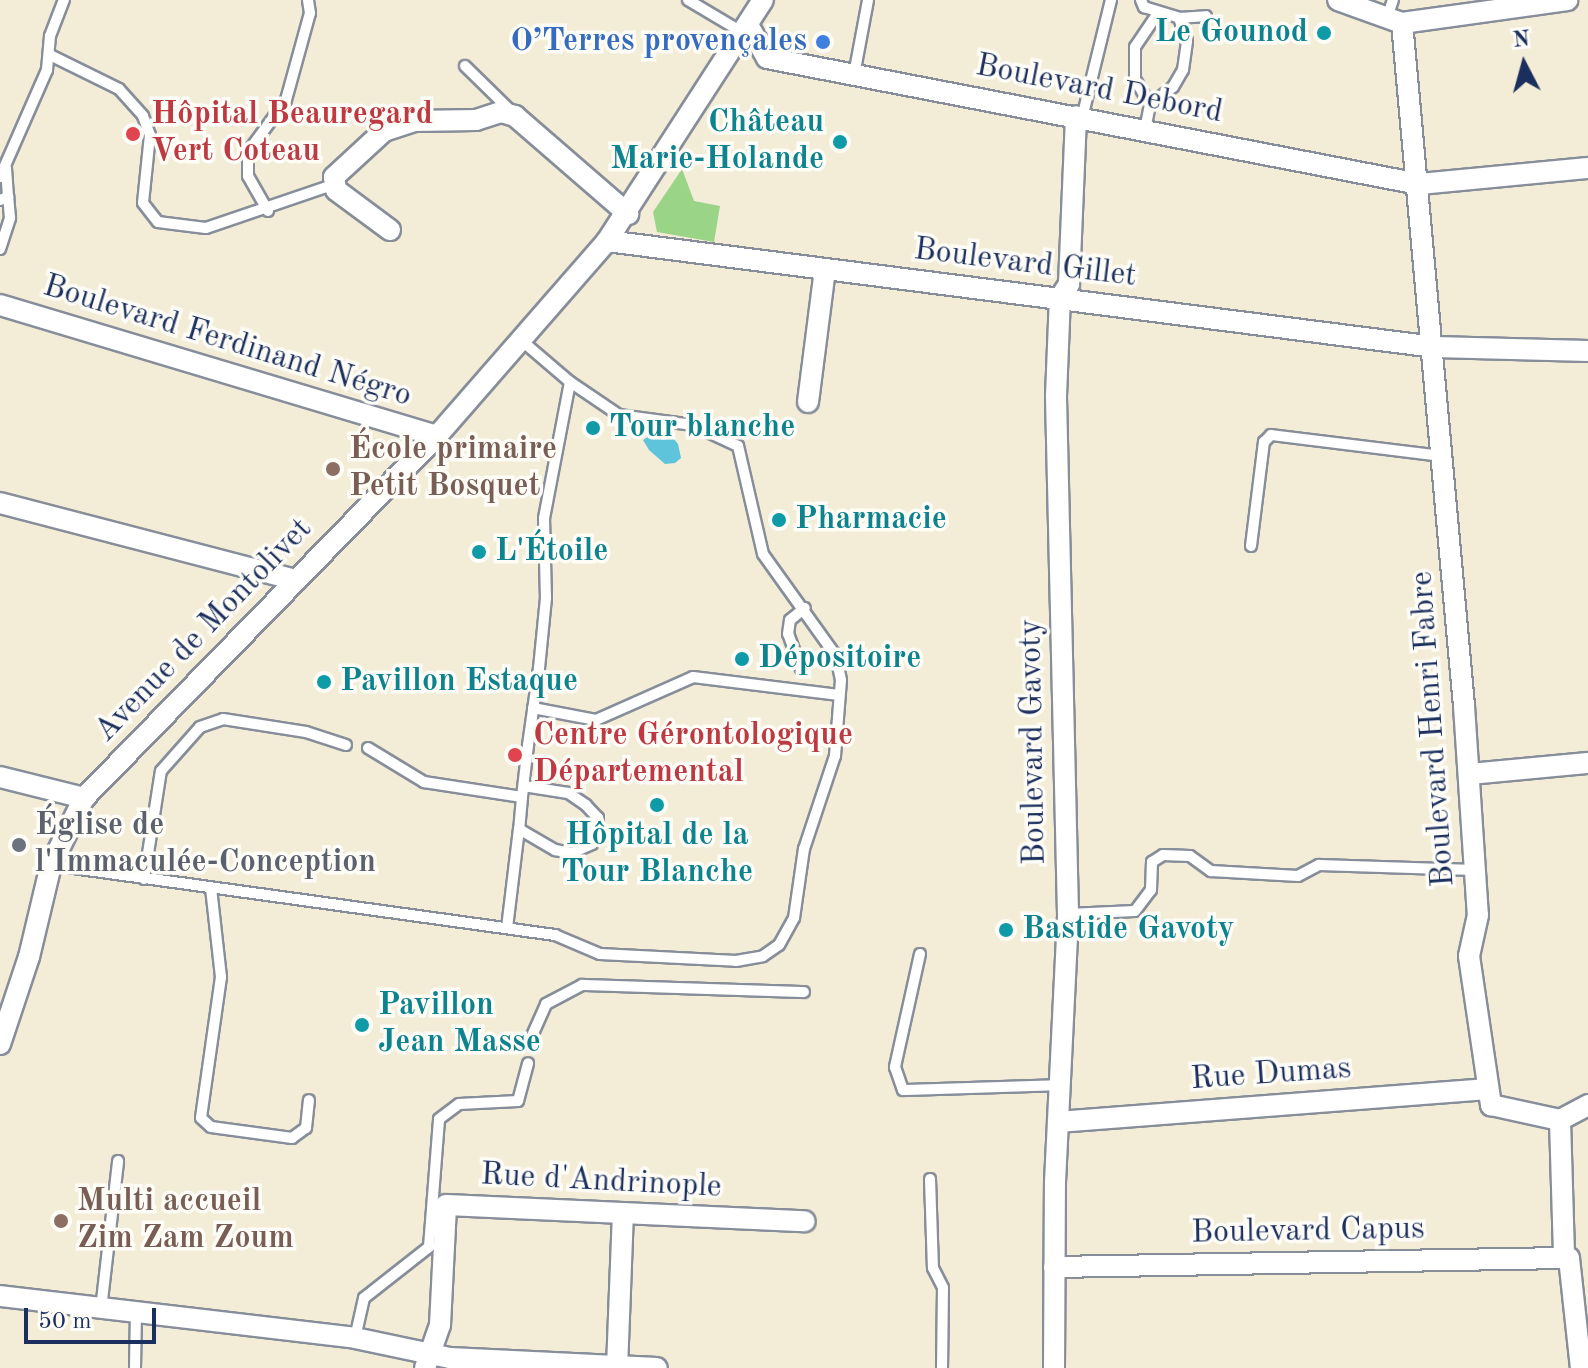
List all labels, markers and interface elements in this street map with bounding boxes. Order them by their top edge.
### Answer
place label: Le Gounod [1155,14,1308,52]
place label: O’Terres provençales [510,23,807,61]
marker: Le Gounod [1315,24,1333,42]
north arrow [1484,24,1564,104]
text: N [1512,28,1531,52]
marker: O’Terres provençales [814,33,832,51]
street label: Boulevard Debord [972,47,1226,133]
place label: Hôpital Beauregard Vert Coteau [151,97,433,172]
place label: Château Marie-Holande [610,105,824,180]
marker: Hôpital Beauregard Vert Coteau [122,123,144,145]
marker: Château Marie-Holande [831,133,849,151]
street label: Boulevard Gillet [912,231,1138,297]
street label: Boulevard Ferdinand Négro [38,268,416,416]
place label: Tour blanche [609,409,795,447]
marker: Tour blanche [584,419,602,437]
place label: École primaire Petit Bosquet [349,432,557,507]
marker: École primaire Petit Bosquet [324,460,342,478]
place label: Pharmacie [795,501,947,539]
street label: Avenue de Montolivet [87,511,321,751]
marker: Pharmacie [770,511,788,529]
place label: L'Étoile [495,533,608,571]
marker: L'Étoile [470,543,488,561]
street label: Boulevard Henri Fabre [1404,570,1464,888]
street label: Boulevard Gavoty [1013,619,1055,865]
place label: Dépositoire [758,640,921,678]
marker: Dépositoire [733,650,751,668]
place label: Pavillon Estaque [340,663,578,701]
marker: Pavillon Estaque [315,673,333,691]
place label: Centre Gérontologique Départemental [533,718,853,793]
marker: Centre Gérontologique Départemental [504,744,526,766]
marker: Hôpital de la Tour Blanche [648,796,666,814]
place label: Église de l'Immaculée-Conception [35,808,376,883]
place label: Hôpital de la Tour Blanche [561,818,753,893]
marker: Église de l'Immaculée-Conception [10,836,28,854]
place label: Bastide Gavoty [1022,911,1235,949]
marker: Bastide Gavoty [997,921,1015,939]
place label: Pavillon Jean Masse [378,988,541,1063]
marker: Pavillon Jean Masse [353,1016,371,1034]
street label: Rue Dumas [1189,1050,1353,1100]
street label: Rue d'Andrinople [479,1157,723,1207]
place label: Multi accueil Zim Zam Zoum [77,1184,294,1259]
street label: Boulevard Capus [1191,1211,1425,1253]
marker: Multi accueil Zim Zam Zoum [52,1212,70,1230]
scale bar [28,1292,160,1342]
text: 50 m [38,1310,92,1334]

